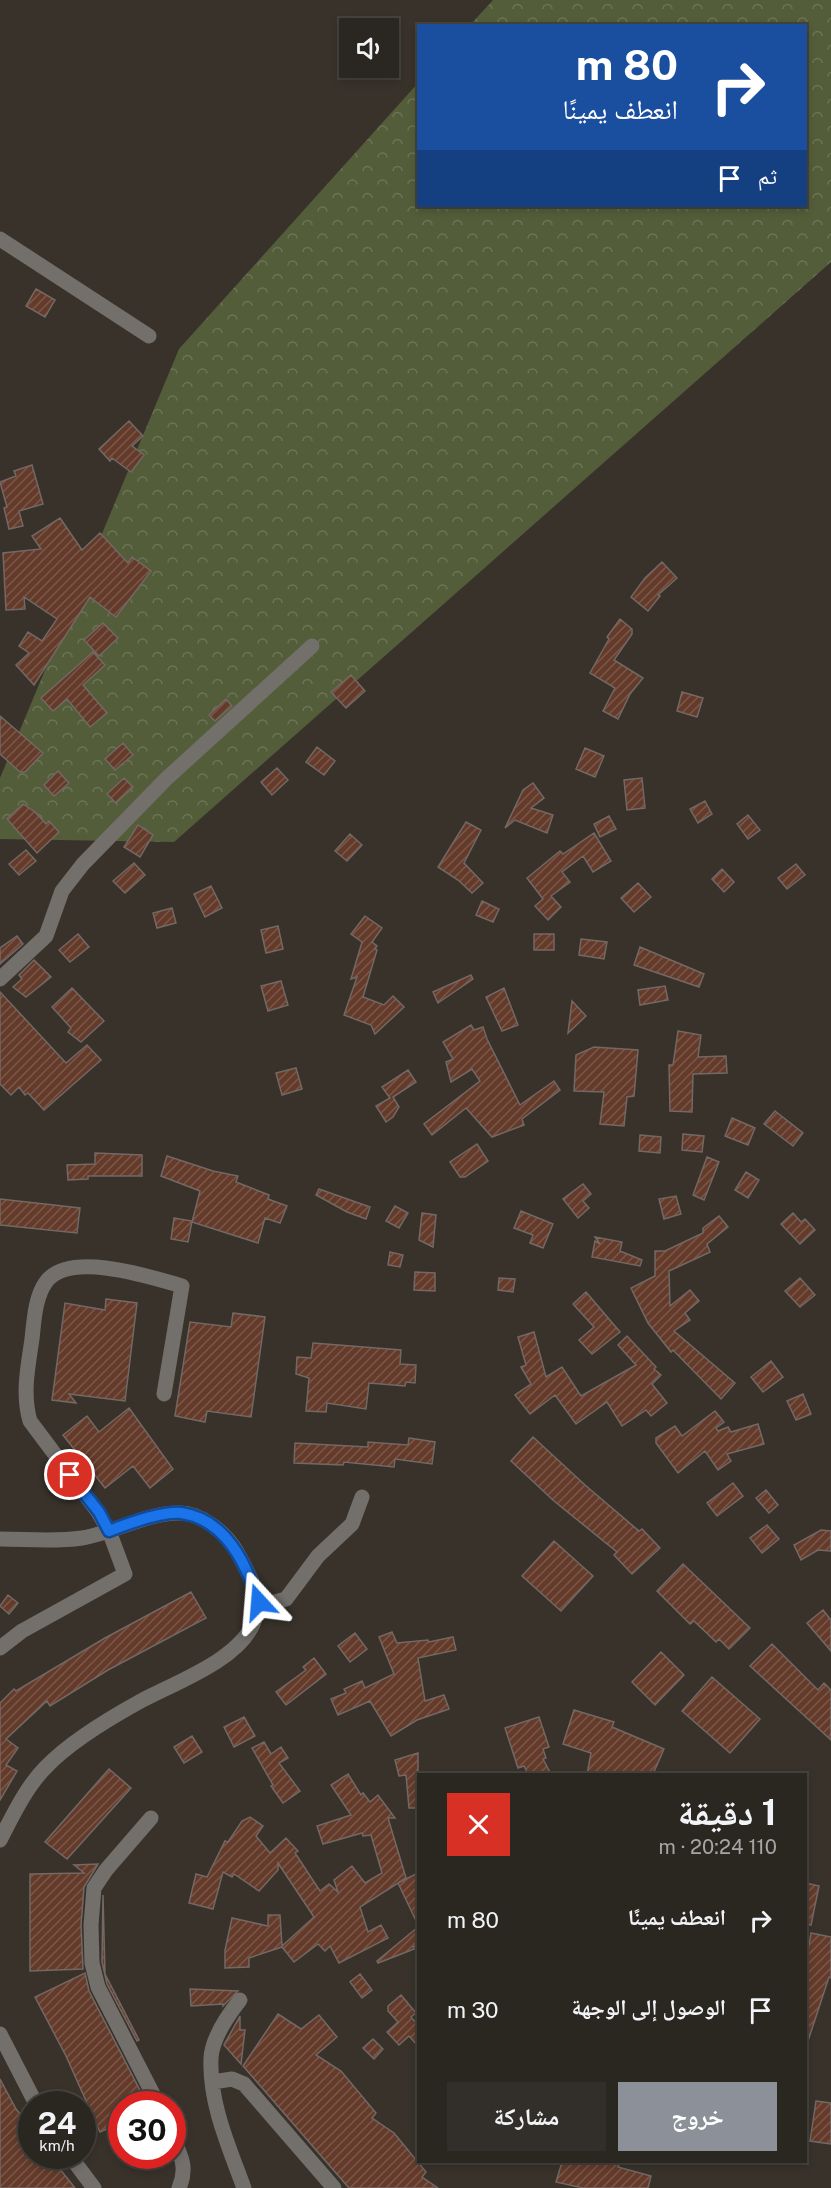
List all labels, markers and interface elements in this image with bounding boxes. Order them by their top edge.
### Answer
map controls [339,18,399,78]
button: sound [339,18,399,78]
text: 80 m [576,40,678,89]
icon: right [699,48,777,126]
text: انعطف يمينًا [563,93,678,125]
icon: arrive [713,162,746,195]
text: ثم [758,163,777,189]
pin [44,1449,95,1500]
icon: arrive [53,1458,86,1491]
position arrow [227,1570,291,1634]
text: 1 دقيقة [678,1791,777,1833]
button: close [447,1793,510,1856]
text: 110 m · 20:24 [659,1835,777,1859]
text: انعطف يمينًا [628,1904,726,1930]
icon: right [744,1904,777,1937]
text: 80 m [447,1907,499,1933]
text: الوصول إلى الوجهة [571,1994,726,2020]
icon: arrive [744,1994,777,2027]
text: 30 m [447,1997,499,2023]
button: مشاركة [447,2082,606,2151]
button: خروج [618,2082,777,2151]
speed limit sign: 30 [108,2091,186,2169]
text: 24 [38,2105,76,2141]
text: km/h [39,2137,75,2154]

